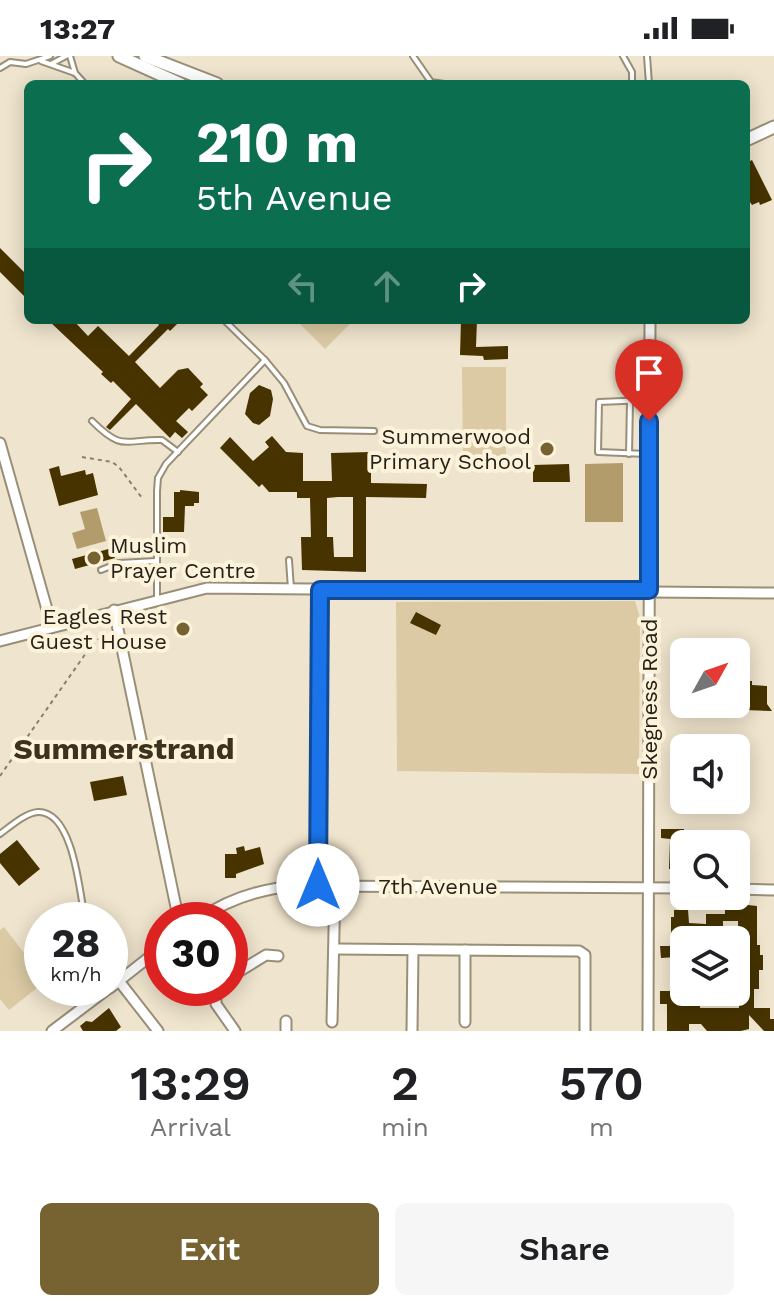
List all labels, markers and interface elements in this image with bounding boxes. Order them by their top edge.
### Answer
text: 13:27 [40,11,115,46]
text: 210 m [196,110,358,176]
icon: right [64,112,168,216]
text: 5th Avenue [196,177,393,219]
icon: left [281,264,325,308]
icon: ahead [365,264,409,308]
icon: right [449,264,493,308]
pin [615,339,683,421]
icon: arrive [627,351,671,395]
place label: Summerwood Primary School [369,424,531,474]
marker: Summerwood Primary School [538,440,556,458]
place label: Muslim Prayer Centre [110,533,256,583]
marker: Muslim Prayer Centre [85,549,103,567]
place label: Eagles Rest Guest House [29,604,167,654]
street label: Skegness Road [637,618,662,780]
marker: Eagles Rest Guest House [174,620,192,638]
north arrow [670,638,750,718]
map controls [670,638,750,1006]
district label: Summerstrand [14,731,234,766]
button: sound [670,734,750,814]
button: search [670,830,750,910]
position arrow [276,843,360,927]
street label: 7th Avenue [378,874,498,899]
speed limit sign: 30 [144,902,248,1006]
text: 28 [52,920,100,967]
button: layers [670,926,750,1006]
text: km/h [50,962,102,986]
text: 13:29 [130,1055,251,1112]
text: 2 [391,1055,419,1112]
text: 570 [559,1055,644,1112]
text: Arrival [150,1112,231,1142]
text: min [381,1112,429,1142]
text: m [589,1112,614,1142]
button: Exit [40,1203,379,1295]
button: Share [395,1203,734,1295]

